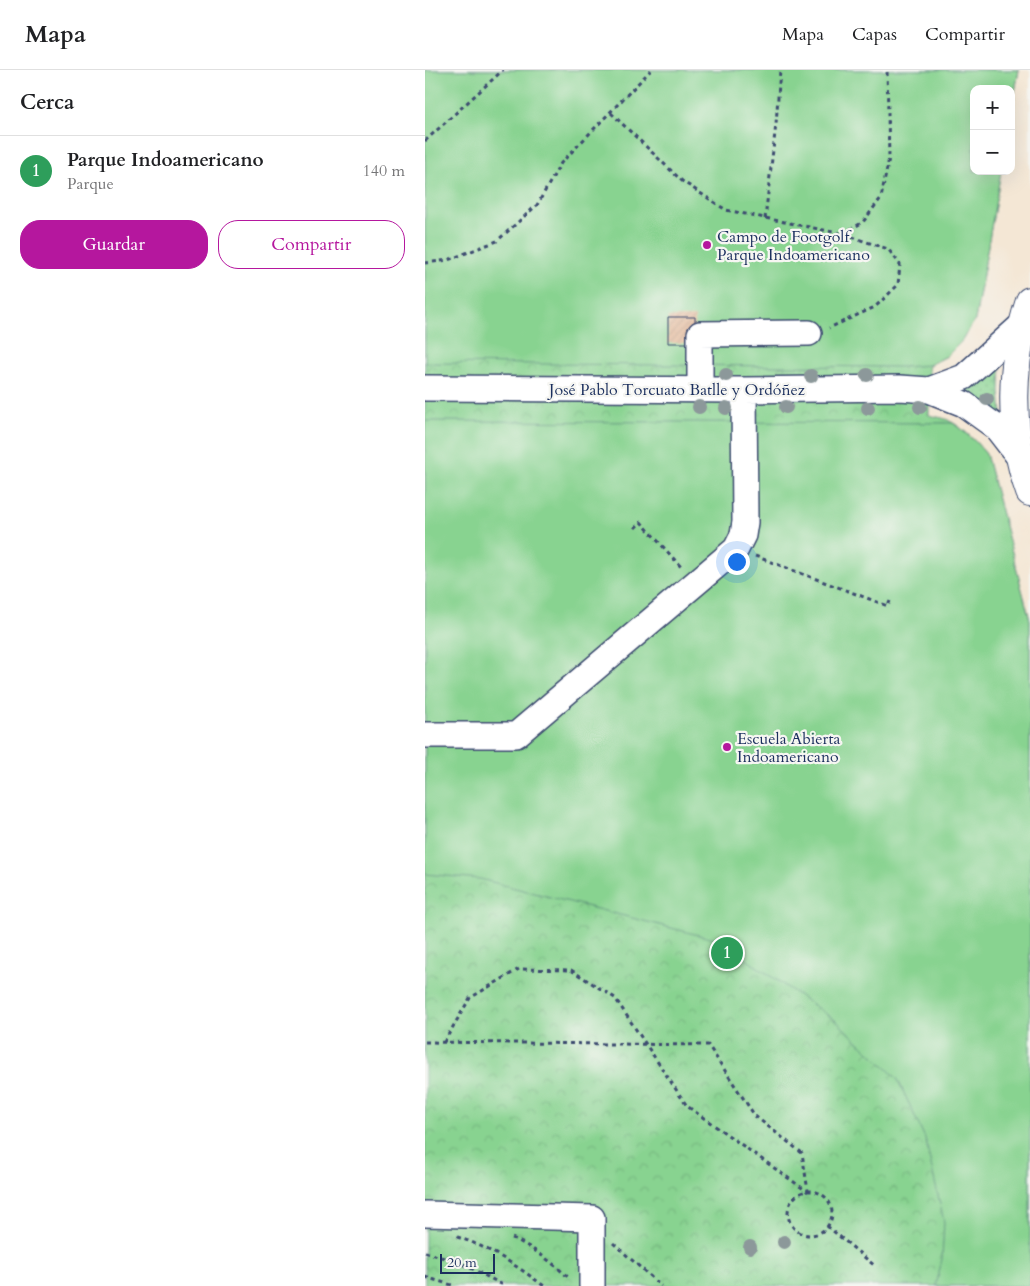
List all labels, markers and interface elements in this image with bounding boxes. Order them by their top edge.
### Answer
text: Mapa [25,18,86,51]
text: Mapa [782,22,824,47]
text: Capas [852,22,897,47]
text: Compartir [925,22,1005,47]
map controls [970,85,1015,175]
button: + [970,85,1015,130]
text: Cerca [20,88,74,117]
button: − [970,130,1015,175]
text: Parque Indoamericano [67,147,264,173]
text: 1 [32,160,40,182]
text: 140 m [363,160,405,182]
text: Parque [67,173,114,195]
button: Guardar [20,220,208,269]
button: Compartir [218,220,405,269]
place label: Campo de Footgolf Parque Indoamericano [717,226,870,266]
marker: Campo de Footgolf Parque Indoamericano [701,239,713,251]
street label: José Pablo Torcuato Batlle y Ordóñez [547,379,805,401]
your location [724,549,750,575]
place label: Escuela Abierta Indoamericano [737,728,840,768]
marker: Escuela Abierta Indoamericano [721,741,733,753]
pin: 1 [711,934,743,972]
scale bar [440,1251,495,1274]
text: 20 m [447,1253,477,1272]

